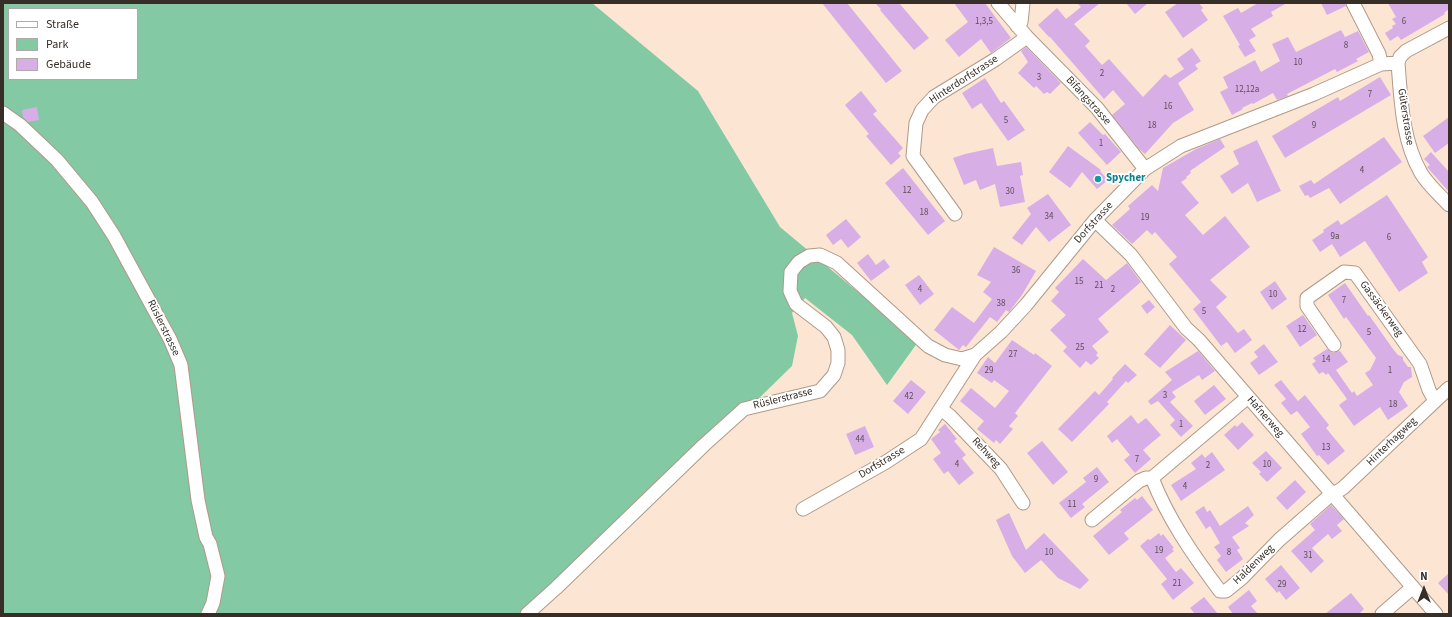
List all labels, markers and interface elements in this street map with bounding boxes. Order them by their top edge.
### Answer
legend [8,8,138,80]
text: Straße [46,16,79,33]
house number: 1,3,5 [975,17,993,27]
house number: 6 [1402,17,1406,27]
text: Park [46,36,68,53]
house number: 8 [1344,41,1348,51]
street label: Hinterdorfstrasse [927,53,1001,107]
text: Gebäude [46,56,91,73]
house number: 10 [1294,58,1302,68]
house number: 2 [1100,69,1104,79]
house number: 3 [1037,73,1041,83]
street label: Bifangstrasse [1063,74,1113,128]
house number: 12,12a [1235,85,1259,95]
street label: Güterstrasse [1394,88,1416,146]
house number: 7 [1368,90,1372,100]
house number: 16 [1164,102,1172,112]
house number: 5 [1004,116,1008,126]
house number: 18 [1148,121,1156,131]
house number: 9 [1312,121,1316,131]
house number: 1 [1099,139,1103,149]
house number: 4 [1360,166,1364,176]
place label: Spycher [1106,172,1145,186]
marker: Spycher [1093,174,1103,184]
house number: 12 [903,186,911,196]
house number: 30 [1006,187,1014,197]
street label: Dorfstrasse [1072,199,1116,247]
house number: 18 [920,208,928,218]
house number: 34 [1045,212,1053,222]
house number: 19 [1141,213,1149,223]
house number: 9a [1330,232,1340,242]
house number: 6 [1387,233,1391,243]
house number: 36 [1012,266,1020,276]
house number: 15 [1075,277,1083,287]
street label: Gassäckerweg [1356,279,1406,339]
house number: 21 [1095,281,1103,291]
house number: 4 [918,285,922,295]
house number: 2 [1111,285,1115,295]
house number: 10 [1269,290,1277,300]
house number: 7 [1342,296,1346,306]
street label: Rüslerstrasse [144,298,182,358]
house number: 38 [997,299,1005,309]
house number: 5 [1202,307,1206,317]
house number: 12 [1298,325,1306,335]
house number: 5 [1367,328,1371,338]
house number: 25 [1076,343,1084,353]
house number: 27 [1009,350,1017,360]
house number: 14 [1322,355,1330,365]
house number: 29 [985,366,993,376]
house number: 1 [1388,366,1392,376]
street label: Rüslerstrasse [752,385,814,413]
house number: 3 [1163,391,1167,401]
house number: 42 [905,392,913,402]
street label: Hafnerweg [1244,394,1286,440]
house number: 18 [1389,400,1397,410]
street label: Hinterhagweg [1364,415,1420,469]
house number: 1 [1179,420,1183,430]
house number: 44 [856,435,864,445]
street label: Rehweg [969,435,1003,471]
house number: 13 [1322,443,1330,453]
street label: Dorfstrasse [856,444,908,482]
house number: 7 [1135,455,1139,465]
house number: 4 [955,460,959,470]
house number: 10 [1263,460,1271,470]
house number: 2 [1206,461,1210,471]
house number: 9 [1094,475,1098,485]
house number: 4 [1183,482,1187,492]
house number: 11 [1068,500,1076,510]
street label: Haldenweg [1231,542,1277,588]
house number: 19 [1155,546,1163,556]
house number: 10 [1045,548,1053,558]
house number: 8 [1227,548,1231,558]
house number: 31 [1304,551,1312,561]
north arrow [1404,569,1444,609]
text: N [1420,569,1428,584]
house number: 21 [1173,579,1181,589]
house number: 29 [1278,580,1286,590]

